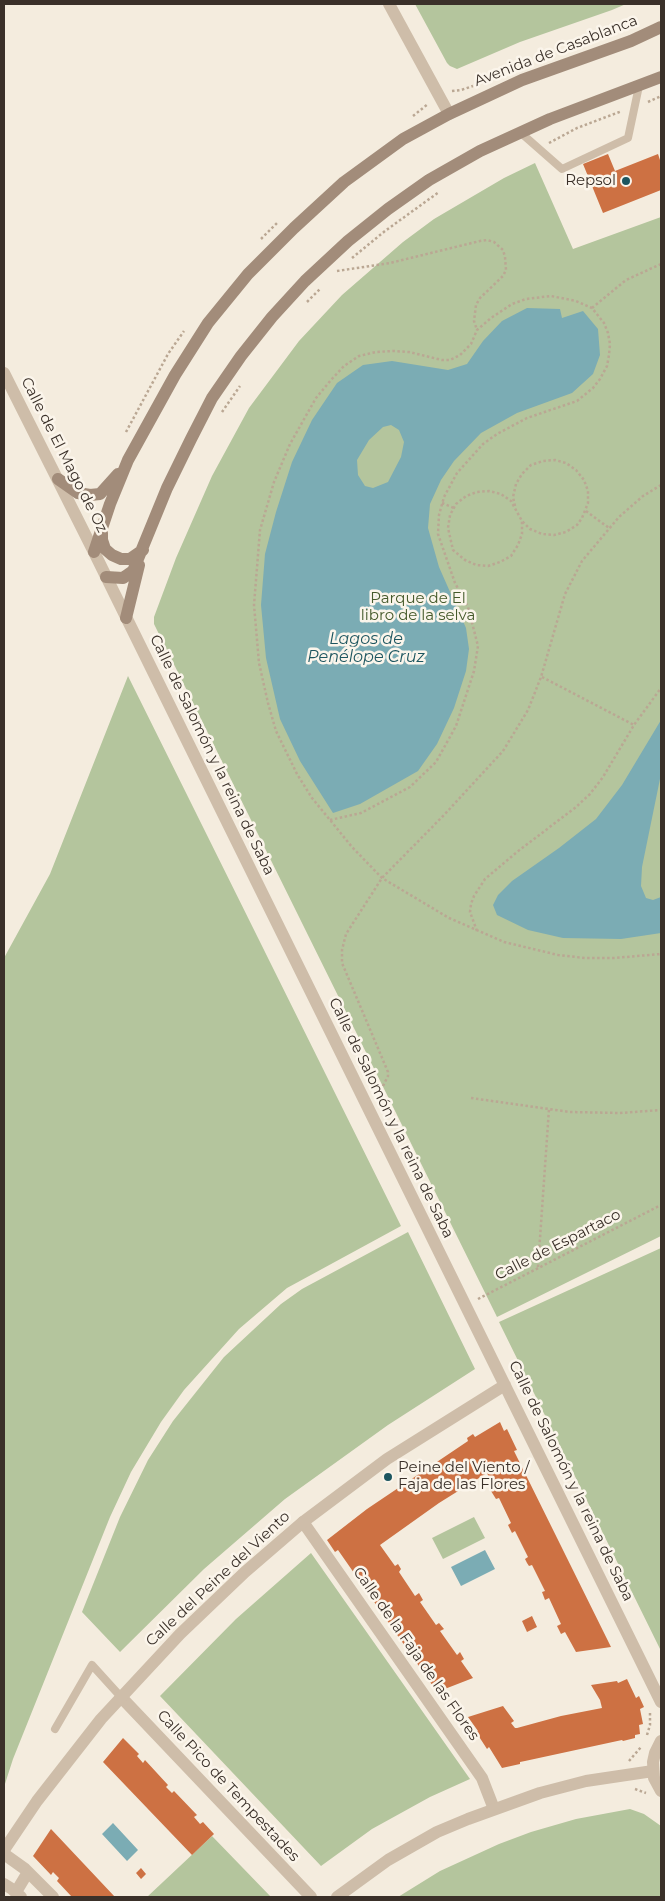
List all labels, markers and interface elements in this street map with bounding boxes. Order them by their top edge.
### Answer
street label: Avenida de Casablanca [472,11,640,91]
place label: Repsol [565,172,616,190]
marker: Repsol [620,175,632,187]
street label: Calle de El Mago de Oz [17,374,111,536]
park label: Parque de El libro de la selva [361,590,475,625]
water label: Lagos de Penélope Cruz [307,629,425,667]
street label: Calle de Salomón y la reina de Saba [146,632,278,878]
street label: Calle de Salomón y la reina de Saba [325,995,457,1241]
street label: Calle de Espartaco [492,1206,624,1284]
street label: Calle de Salomón y la reina de Saba [505,1358,637,1604]
place label: Peine del Viento / Faja de las Flores [398,1459,530,1494]
marker: Peine del Viento / Faja de las Flores [382,1471,394,1483]
street label: Calle del Peine del Viento [142,1508,294,1650]
street label: Calle de la Faja de las Flores [349,1564,483,1744]
street label: Calle Pico de Tempestades [153,1707,303,1865]

